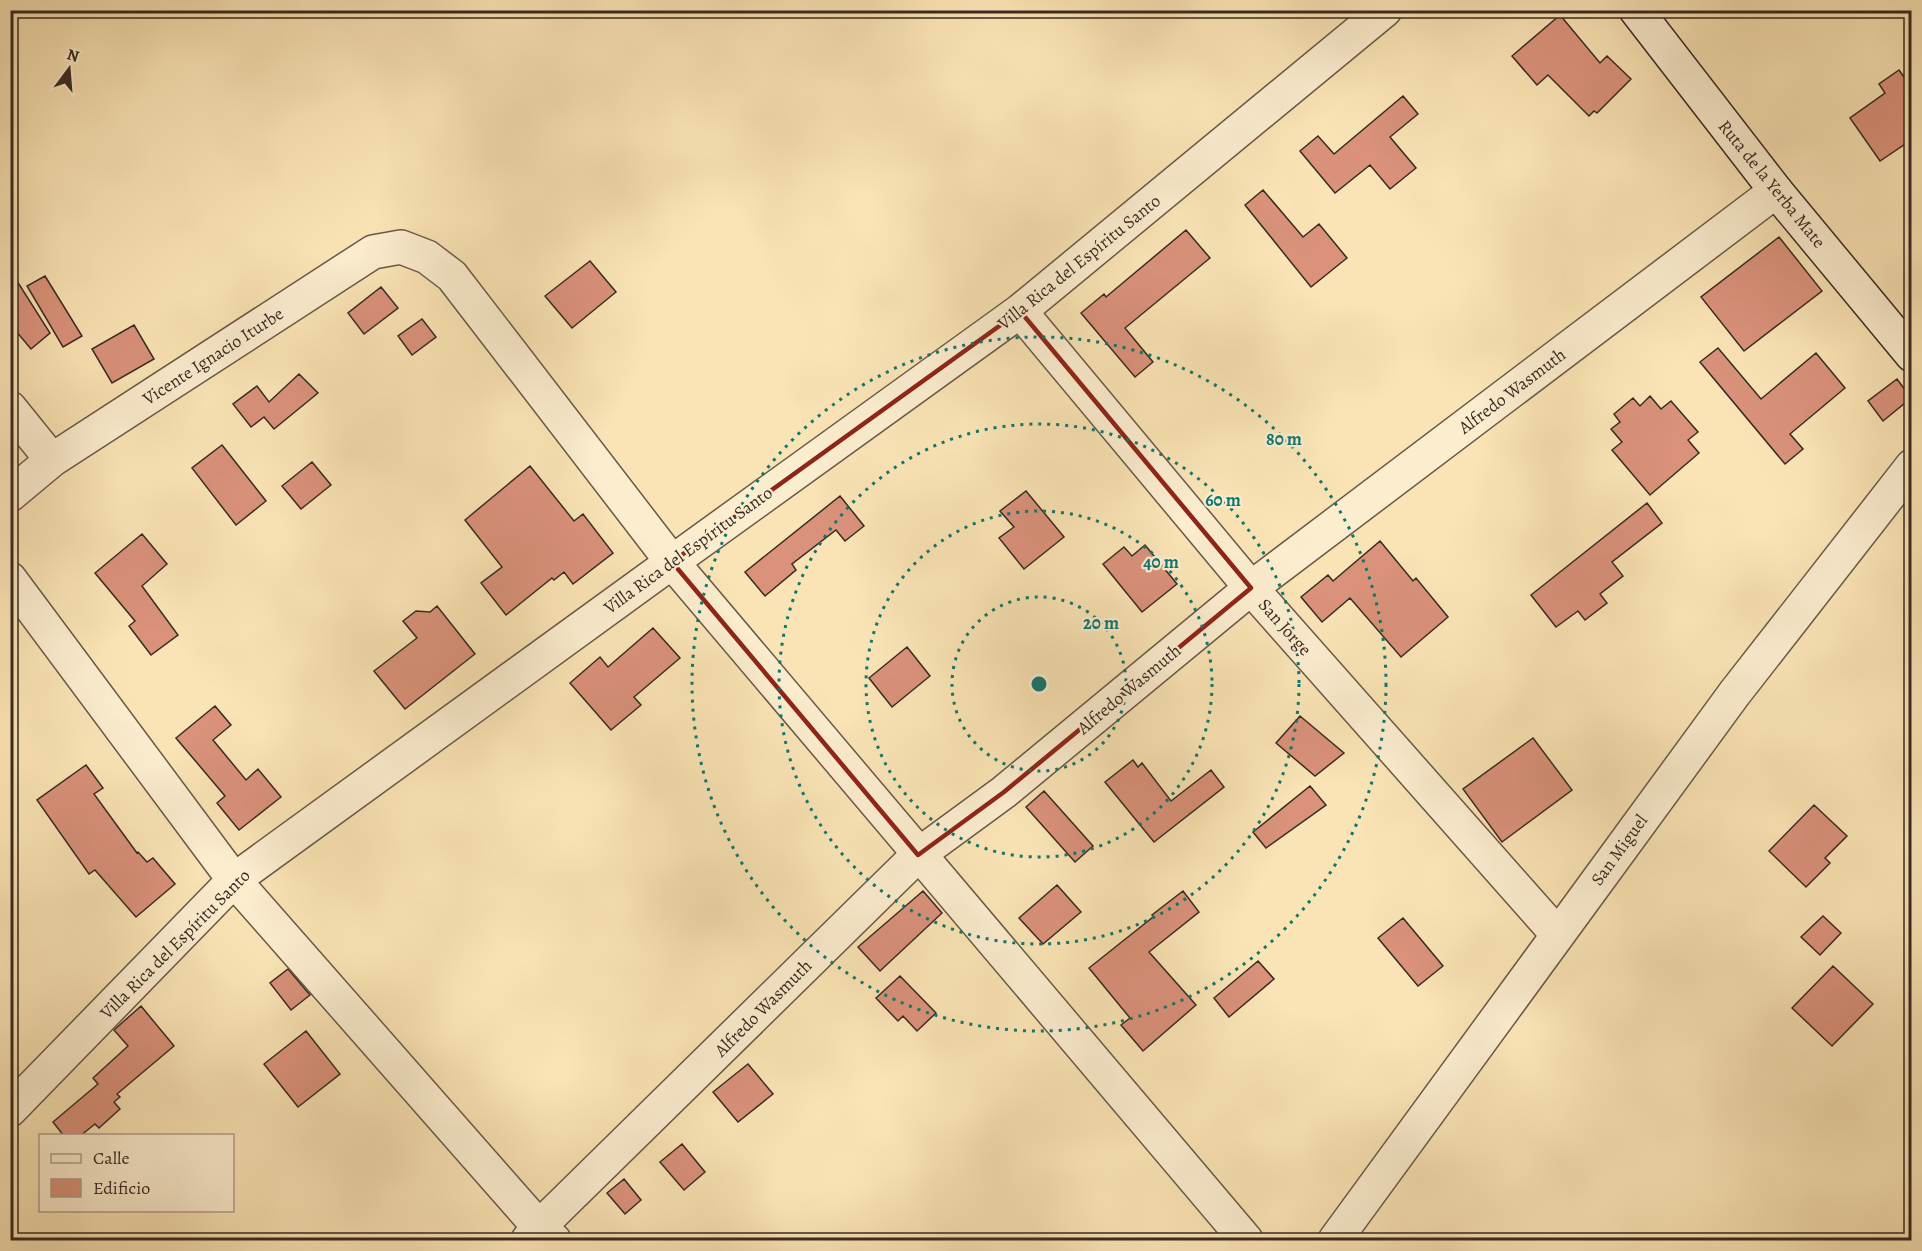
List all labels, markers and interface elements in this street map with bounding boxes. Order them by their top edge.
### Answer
north arrow [39,39,99,99]
text: N [64,43,82,68]
street label: Ruta de la Yerba Mate [1713,115,1831,253]
street label: Villa Rica del Espíritu Santo [992,189,1165,336]
street label: Vicente Ignacio Iturbe [137,302,288,411]
street label: Alfredo Wasmuth [1453,342,1571,440]
text: 80 m [1266,427,1302,451]
street label: Villa Rica del Espíritu Santo [598,481,777,620]
text: 60 m [1205,488,1241,512]
text: 40 m [1143,550,1179,574]
street label: San Jorge [1253,593,1317,661]
text: 20 m [1083,611,1119,635]
street label: Alfredo Wasmuth [1071,638,1186,740]
centre of rings [1029,674,1049,694]
street label: San Miguel [1585,809,1653,890]
street label: Villa Rica del Espíritu Santo [94,864,255,1025]
street label: Alfredo Wasmuth [708,954,817,1063]
legend [39,1134,234,1212]
text: Calle [93,1146,130,1170]
text: Edificio [93,1176,150,1200]

